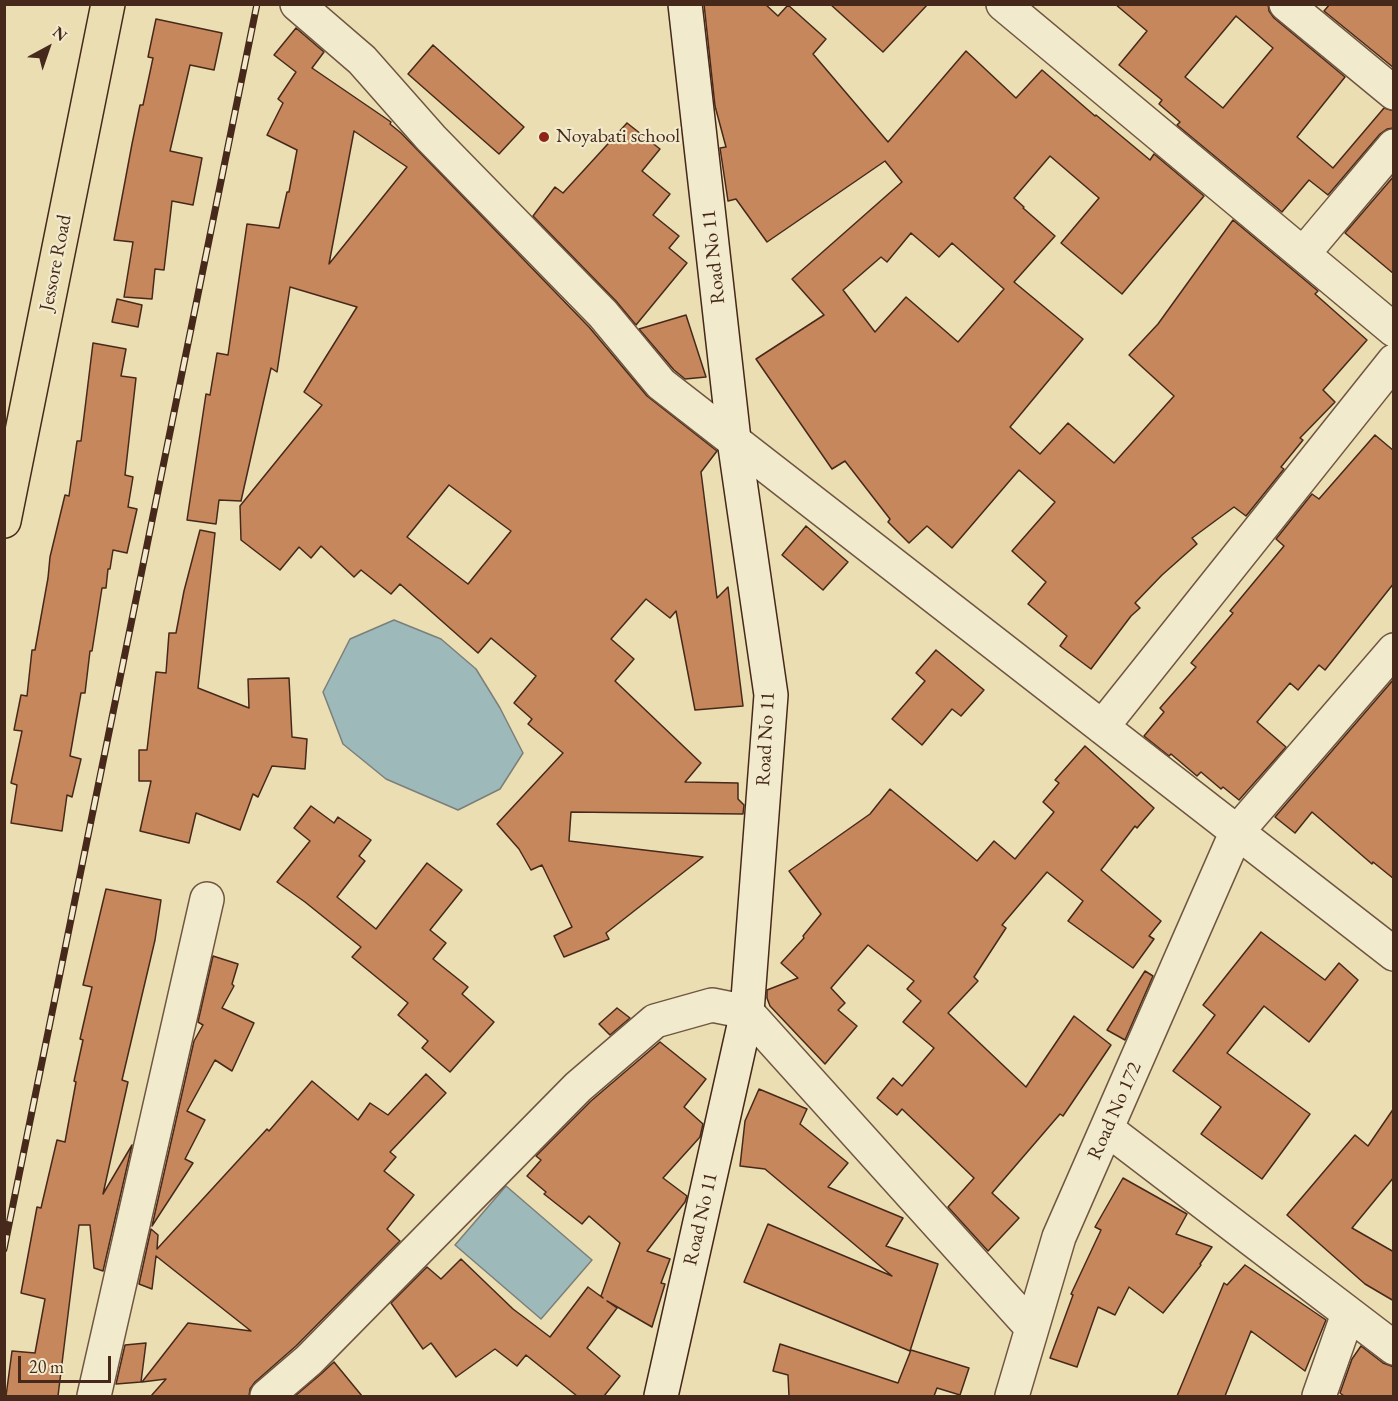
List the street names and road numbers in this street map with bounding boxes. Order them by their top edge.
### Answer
street label: Road No 11 [697,209,731,305]
street label: Jessore Road [35,213,77,313]
street label: Road No 11 [752,691,780,787]
street label: Road No 172 [1083,1058,1147,1164]
street label: Road No 11 [679,1170,723,1268]

